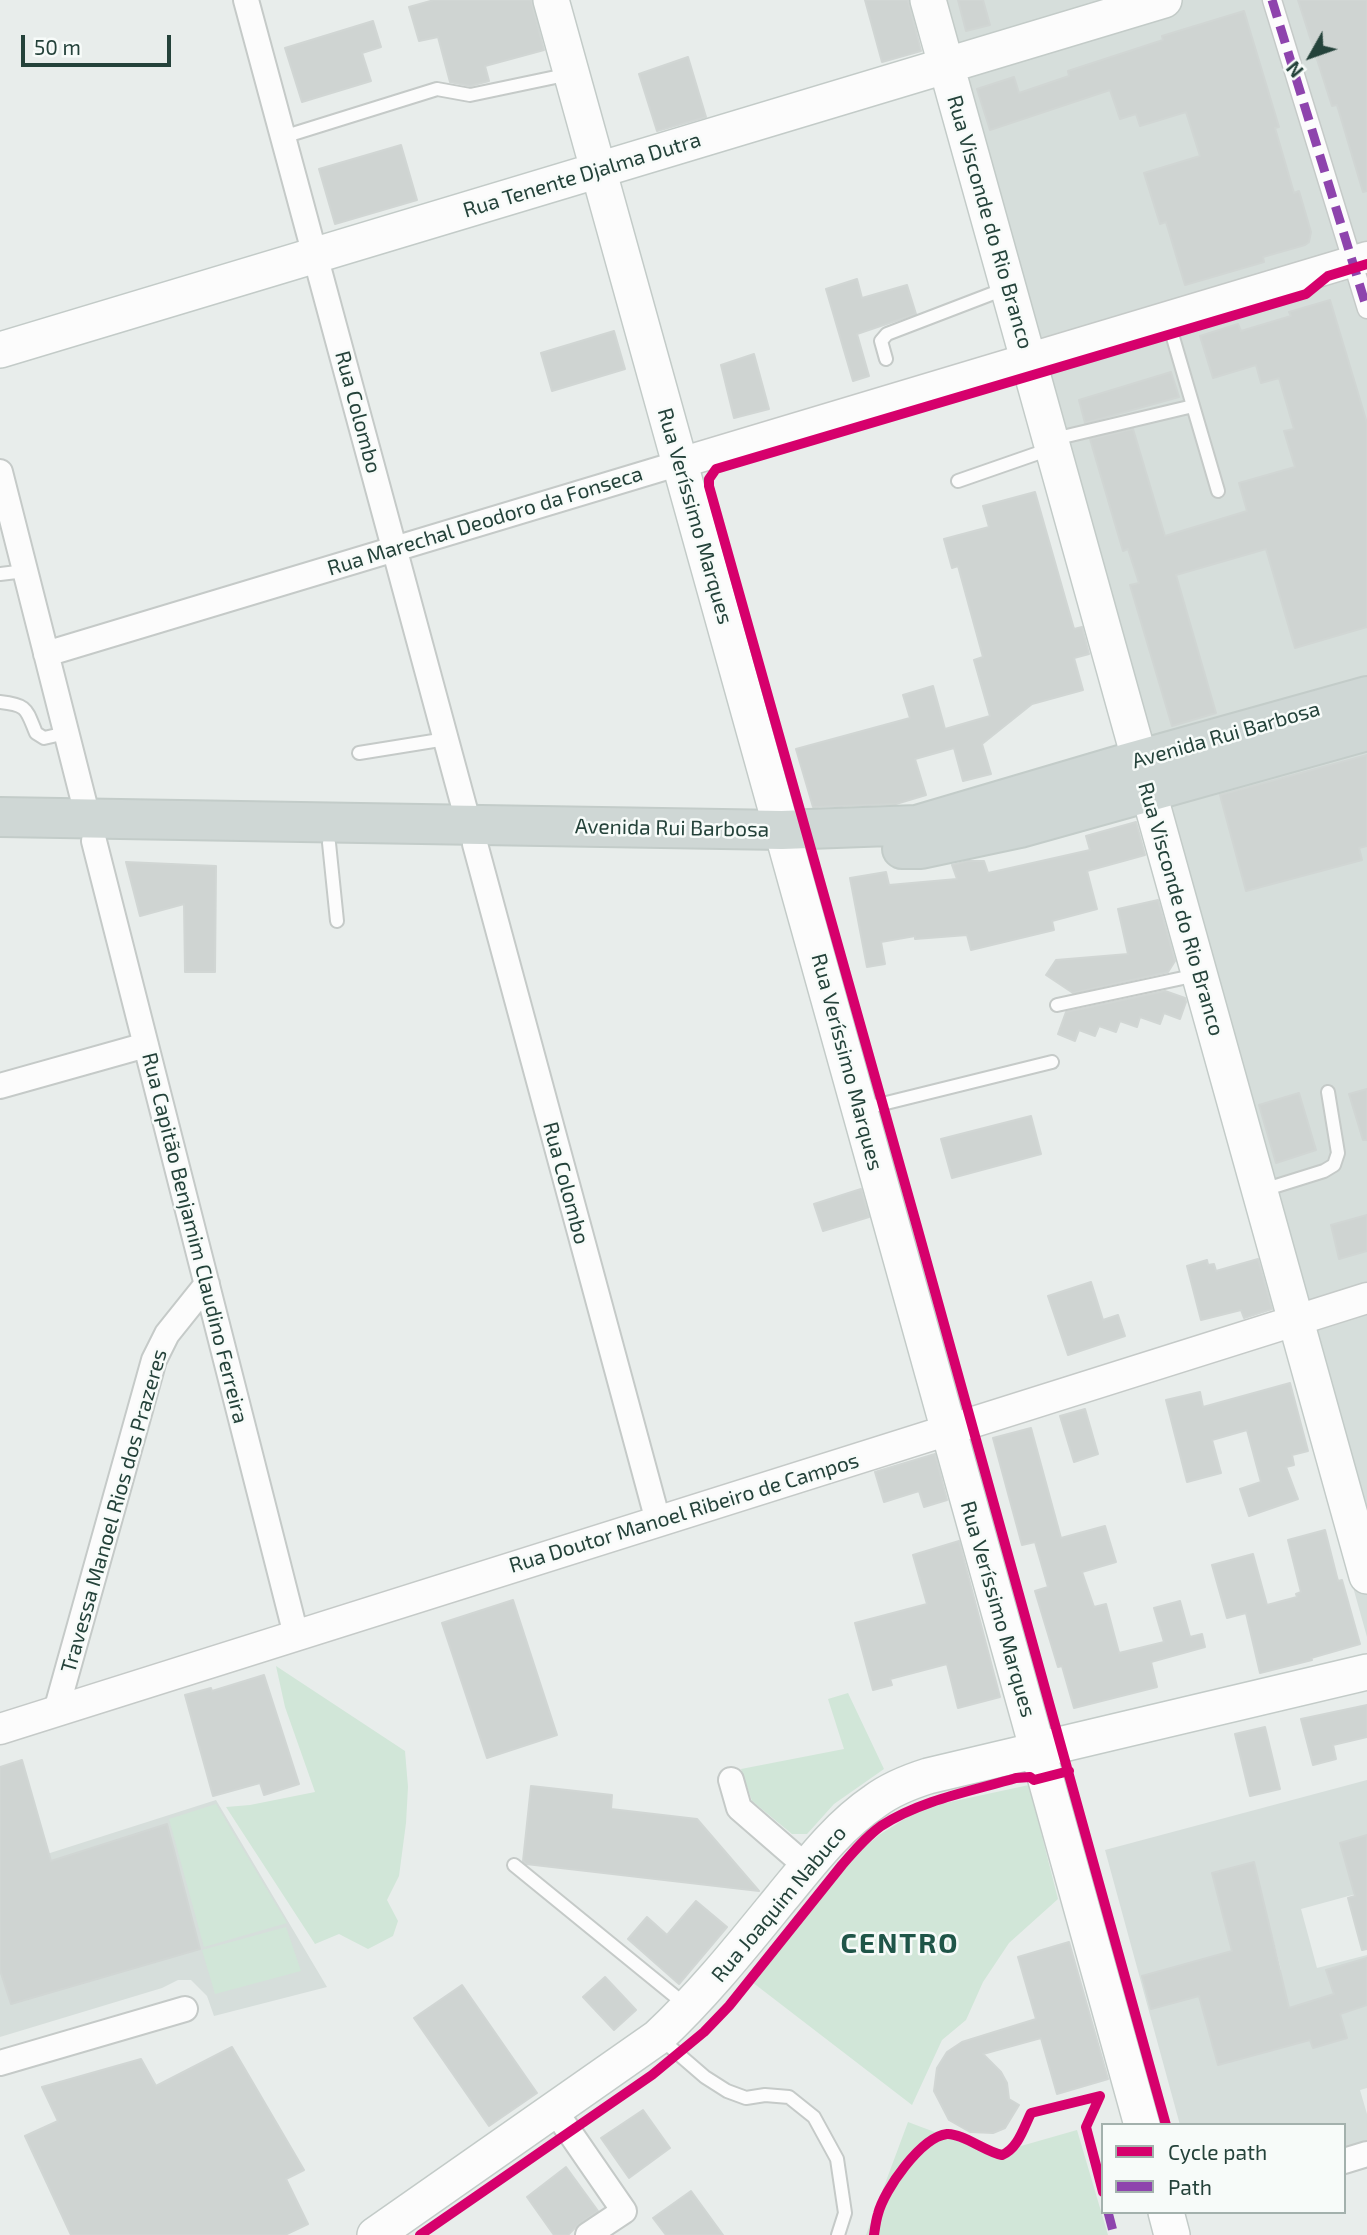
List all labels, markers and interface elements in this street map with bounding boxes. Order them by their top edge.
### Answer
scale bar [24,21,175,65]
north arrow [1276,21,1346,91]
text: 50 m [34,34,81,59]
text: N [1281,57,1308,82]
street label: Rua Visconde do Rio Branco [942,92,1038,352]
street label: Rua Tenente Djalma Dutra [460,127,704,223]
street label: Rua Colombo [330,348,386,476]
street label: Rua Veríssimo Marques [652,405,738,627]
street label: Rua Marechal Deodoro da Fonseca [324,461,646,581]
street label: Avenida Rui Barbosa [1129,696,1323,774]
street label: Rua Visconde do Rio Branco [1133,779,1229,1039]
street label: Avenida Rui Barbosa [575,814,769,842]
street label: Rua Veríssimo Marques [806,951,888,1173]
street label: Rua Capitão Benjamim Claudino Ferreira [137,1050,253,1426]
street label: Rua Colombo [538,1119,594,1247]
street label: Travessa Manoel Rios dos Prazeres [56,1346,172,1676]
street label: Rua Doutor Manoel Ribeiro de Campos [506,1448,862,1578]
street label: Rua Veríssimo Marques [955,1498,1041,1720]
street label: Rua Joaquim Nabuco [706,1821,852,1987]
district label: CENTRO [841,1927,959,1961]
legend [1101,2123,1346,2214]
text: Cycle path [1168,2139,1267,2164]
text: Path [1168,2174,1212,2199]

